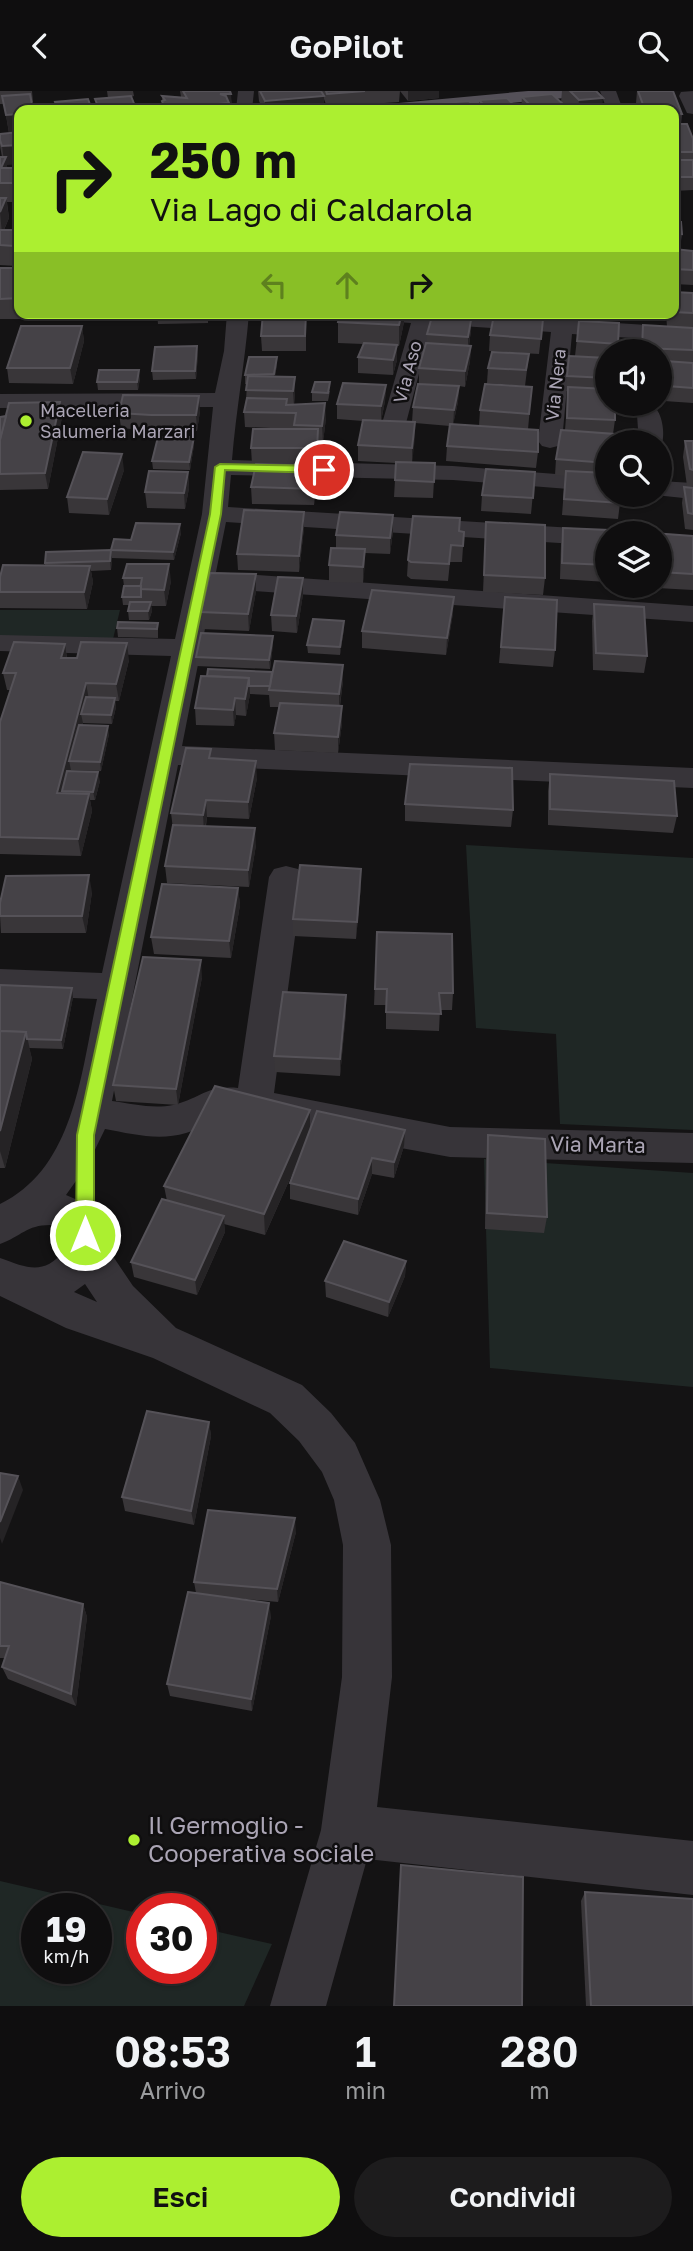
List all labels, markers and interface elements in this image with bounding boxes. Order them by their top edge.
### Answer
icon: back [21,27,59,65]
text: GoPilot [289,27,404,65]
icon: search [634,27,672,65]
text: 250 m [150,130,297,189]
icon: right [35,133,126,224]
text: Via Lago di Caldarola [150,190,473,228]
icon: left [255,266,293,304]
icon: ahead [328,266,366,304]
icon: right [401,266,439,304]
street label: Via Aso [388,338,426,405]
map controls [595,339,672,598]
button: sound [595,339,672,416]
street label: Via Nera [540,348,570,422]
place label: Macelleria Salumeria Marzari [40,399,195,442]
marker: Macelleria Salumeria Marzari [18,413,34,429]
button: search [595,430,672,507]
pin [294,440,354,500]
icon: arrive [305,451,343,489]
button: layers [595,521,672,598]
street label: Via Marta [550,1130,646,1158]
position arrow [48,1198,122,1272]
place label: Il Germoglio - Cooperativa sociale [148,1810,374,1867]
marker: Il Germoglio - Cooperativa sociale [126,1832,142,1848]
speed limit sign: 30 [126,1893,217,1984]
text: 19 [46,1908,87,1950]
text: km/h [44,1945,89,1967]
text: 08:53 [114,2026,231,2076]
text: 1 [355,2026,376,2076]
text: 280 [500,2026,579,2076]
text: Arrivo [140,2076,206,2104]
text: min [345,2076,386,2104]
text: m [529,2076,550,2104]
button: Esci [21,2157,340,2237]
button: Condividi [354,2157,672,2237]

